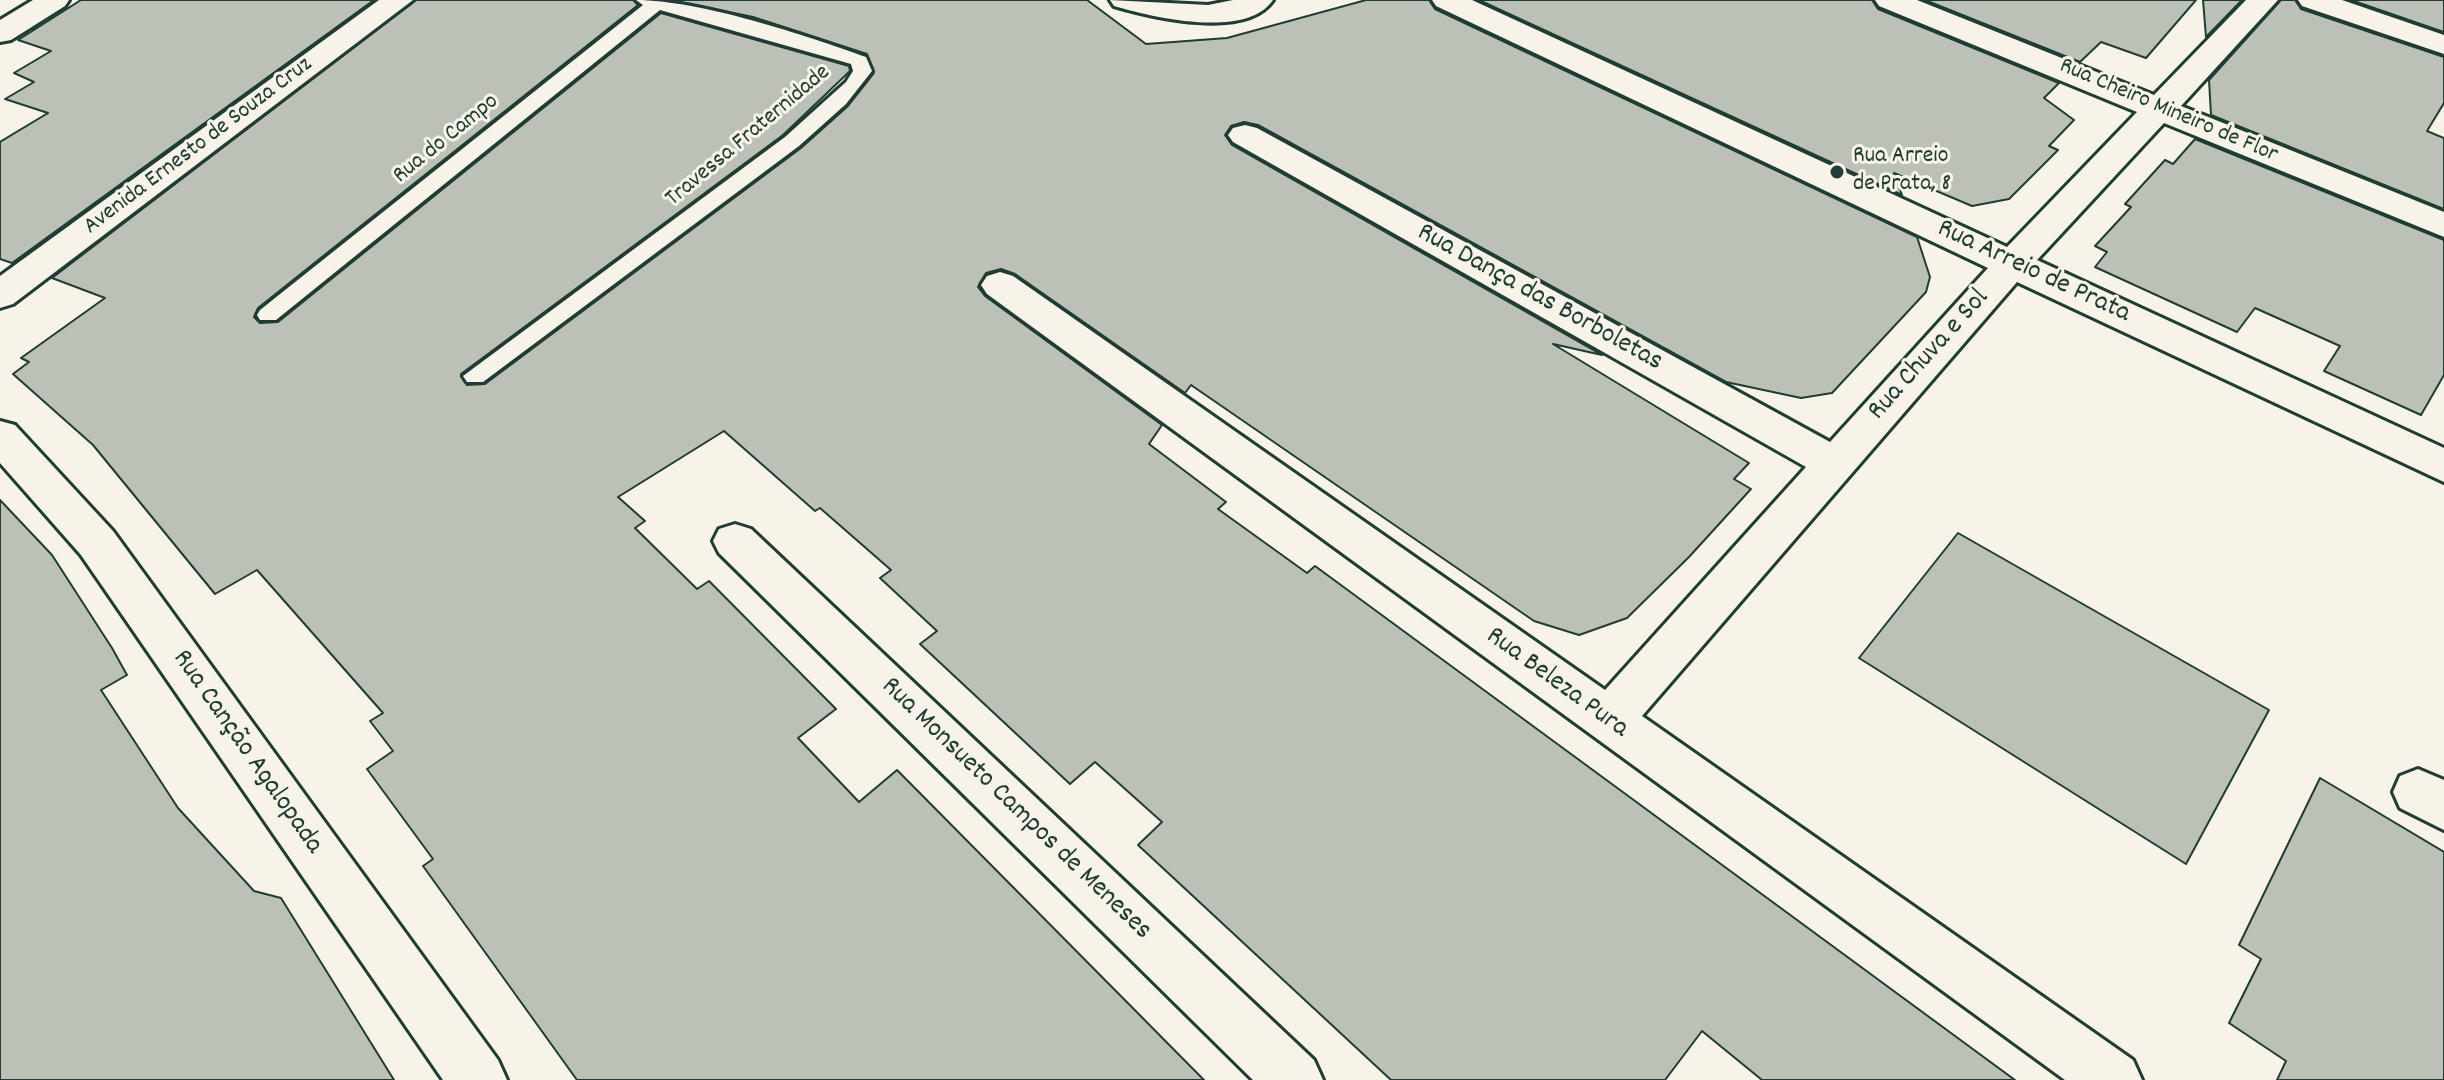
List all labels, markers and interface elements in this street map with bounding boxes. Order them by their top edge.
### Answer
street label: Avenida Ernesto de Souza Cruz [79,52,319,242]
street label: Rua Cheiro Mineiro de Flor [2054,53,2282,171]
street label: Travessa Fraternidade [661,60,837,214]
street label: Rua do Campo [388,89,506,191]
place label: Rua Arreio de Prata, 8 [1853,144,1951,200]
marker: Rua Arreio de Prata, 8 [1828,163,1846,181]
street label: Rua Arreio de Prata [1931,214,2135,332]
street label: Rua Dança das Borboletas [1410,217,1668,381]
street label: Rua Chuva e Sol [1862,283,1998,429]
street label: Rua Beleza Pura [1478,621,1634,747]
street label: Rua Canção Agalopada [163,645,329,861]
street label: Rua Monsueto Campos de Meneses [872,672,1158,948]

